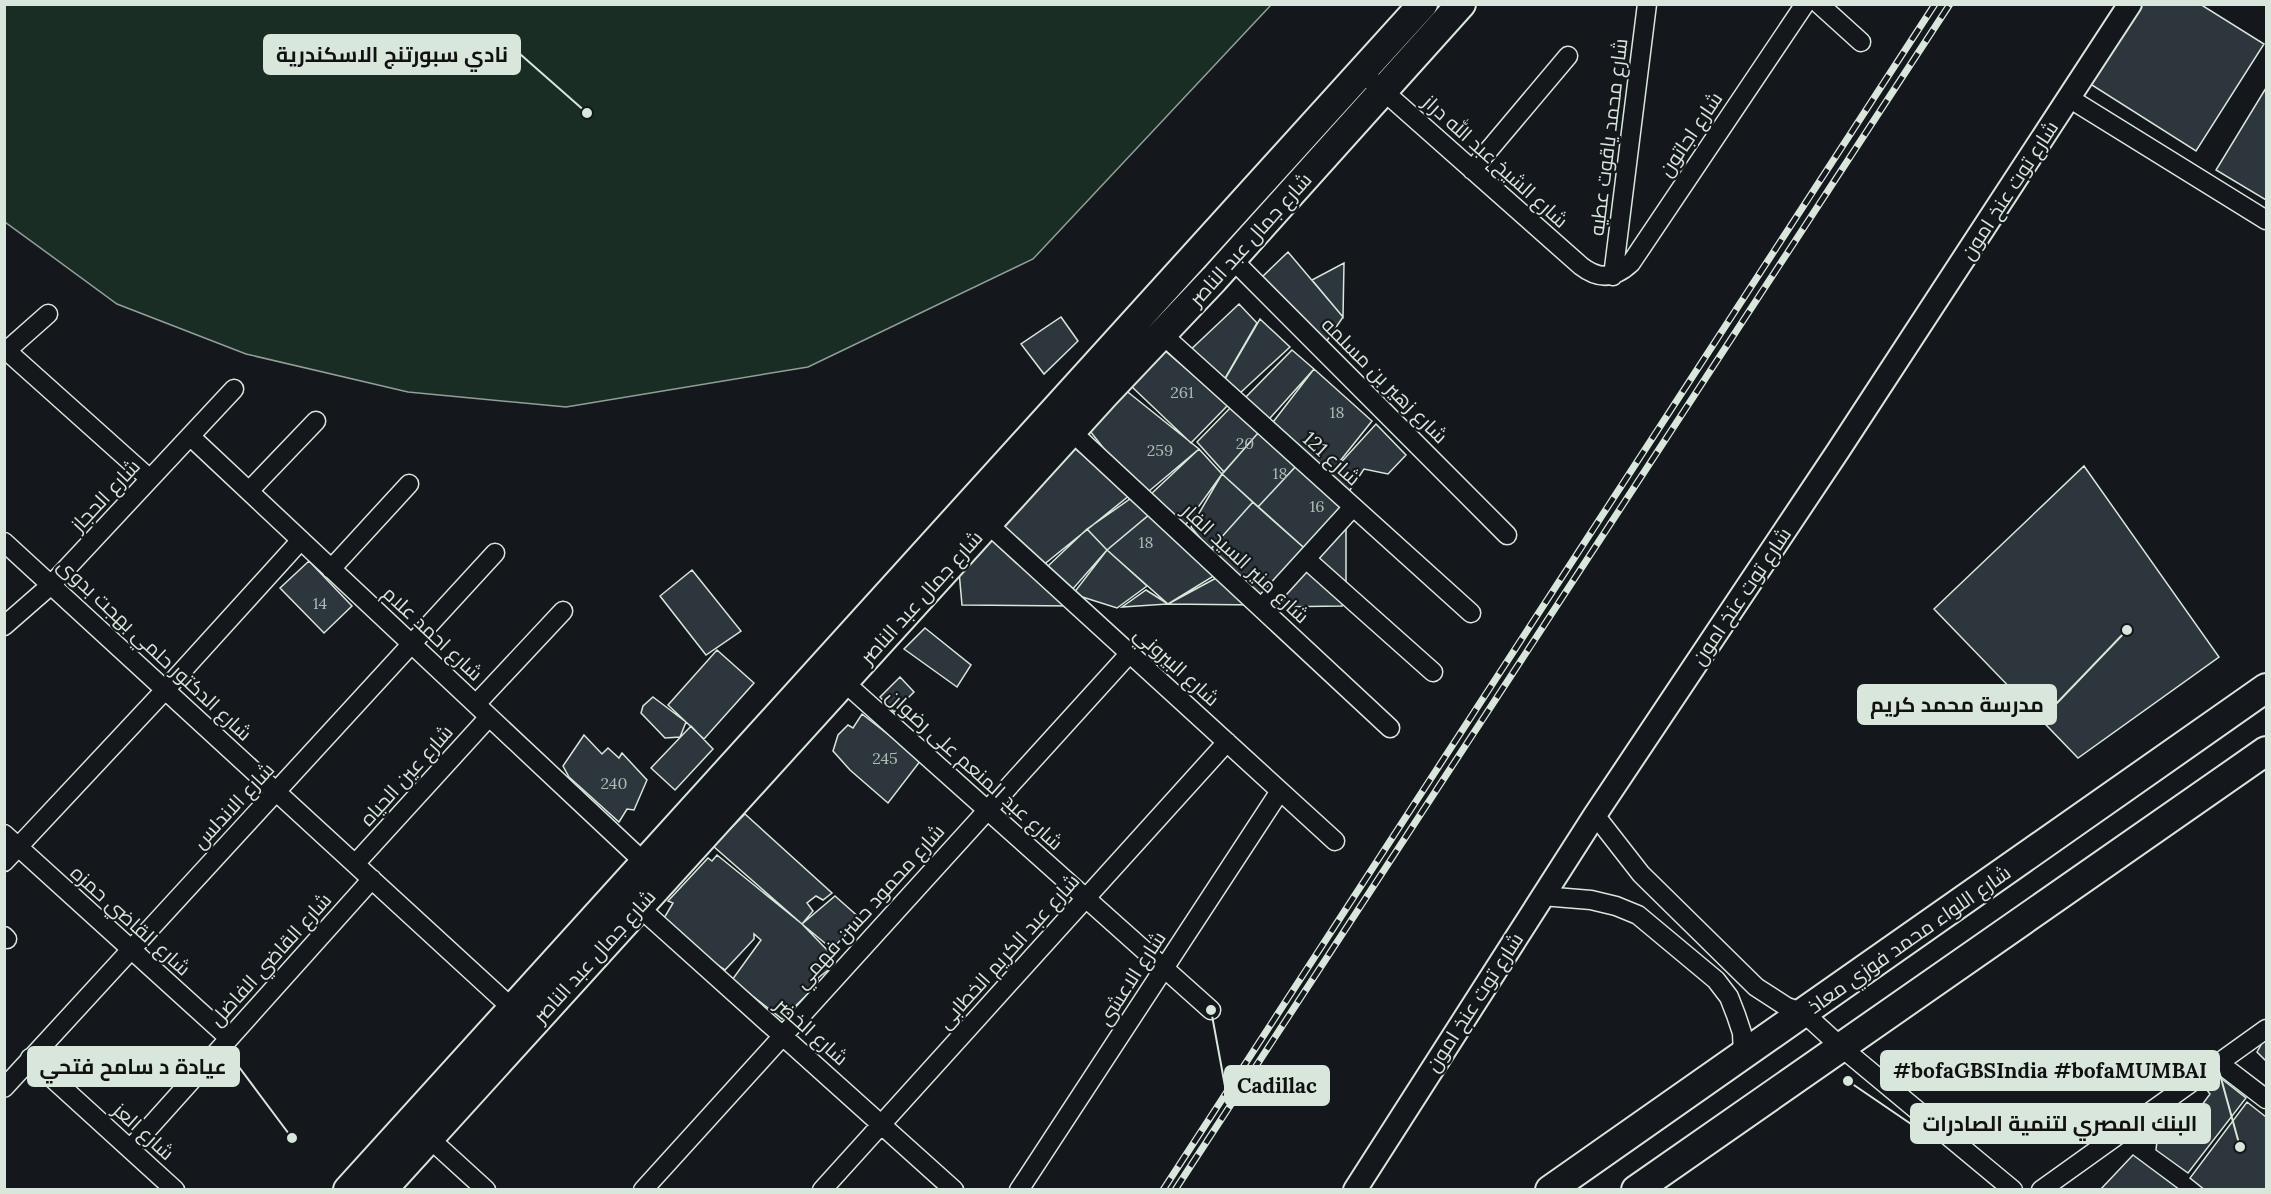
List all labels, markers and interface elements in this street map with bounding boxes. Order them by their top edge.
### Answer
callout: نادي سبورتنج الاسكندرية [264,35,520,74]
street label: شارع محمد ياقوت عطيه [1583,37,1634,237]
text: نادي سبورتنج الاسكندرية [276,41,508,72]
street label: شارع اجاتون [1653,87,1729,182]
street label: شارع الشيخ عبد الله دراز [1416,89,1574,234]
street label: شارع توت عنخ امون [1955,116,2065,265]
street label: شارع جمال عبد الناصر [1183,167,1318,313]
street label: شارع زهير بن مسلمه [1315,312,1453,450]
house number: 261 [1170,382,1194,402]
house number: 18 [1330,402,1344,422]
street label: شارع 121 [1297,426,1366,492]
house number: 20 [1236,433,1254,453]
house number: 259 [1147,440,1173,460]
street label: شارع الحجاز [64,454,146,539]
house number: 18 [1273,463,1287,483]
house number: 16 [1309,496,1325,516]
street label: شارع منير السيد الفار [1175,497,1315,630]
street label: شارع توت عنخ امون [1686,522,1798,671]
street label: شارع جمال عبد الناصر [854,525,989,671]
house number: 18 [1139,532,1153,552]
street label: شارع الدكتور حلمي بهجت بدوى [50,552,257,749]
street label: شارع احمد علام [376,580,488,687]
house number: 14 [313,593,328,613]
street label: شارع البيروني [1126,621,1225,714]
street label: شارع عبد المنعم على رضوان [880,683,1069,856]
callout: مدرسة محمد كريم [1858,685,2056,724]
text: مدرسة محمد كريم [1870,691,2044,719]
street label: شارع عين الحياه [354,719,459,832]
house number: 245 [872,748,898,768]
street label: شارع الاندلس [187,757,281,855]
house number: 240 [601,773,627,793]
street label: شارع محمود حسن فهمي [789,819,952,996]
street label: شارع اللواء محمد فوزي معاذ [1803,859,2017,1022]
street label: شارع القاضي حمزه [64,860,196,983]
street label: شارع عبد الكريم الخطابى [932,868,1086,1035]
street label: شارع جمال عبد الناصر [527,884,662,1030]
street label: شارع القاضي الفاضل [204,887,339,1033]
street label: شارع الاعشى [1091,926,1172,1031]
street label: شارع توت عنخ امون [1420,928,1530,1077]
street label: شارع الخضر [768,991,854,1072]
callout: عيادة د سامح فتحي [28,1047,239,1086]
callout: #bofaGBSIndia #bofaMUMBAI [1881,1051,2219,1090]
text: عيادة د سامح فتحي [39,1053,227,1084]
text: #bofaGBSIndia #bofaMUMBAI [1893,1057,2207,1084]
callout: Cadillac [1225,1066,1329,1105]
text: Cadillac [1237,1072,1317,1099]
street label: شارع العز [106,1096,180,1166]
callout: البنك المصري لتنمية الصادرات [1911,1104,2210,1143]
text: البنك المصري لتنمية الصادرات [1923,1110,2197,1141]

